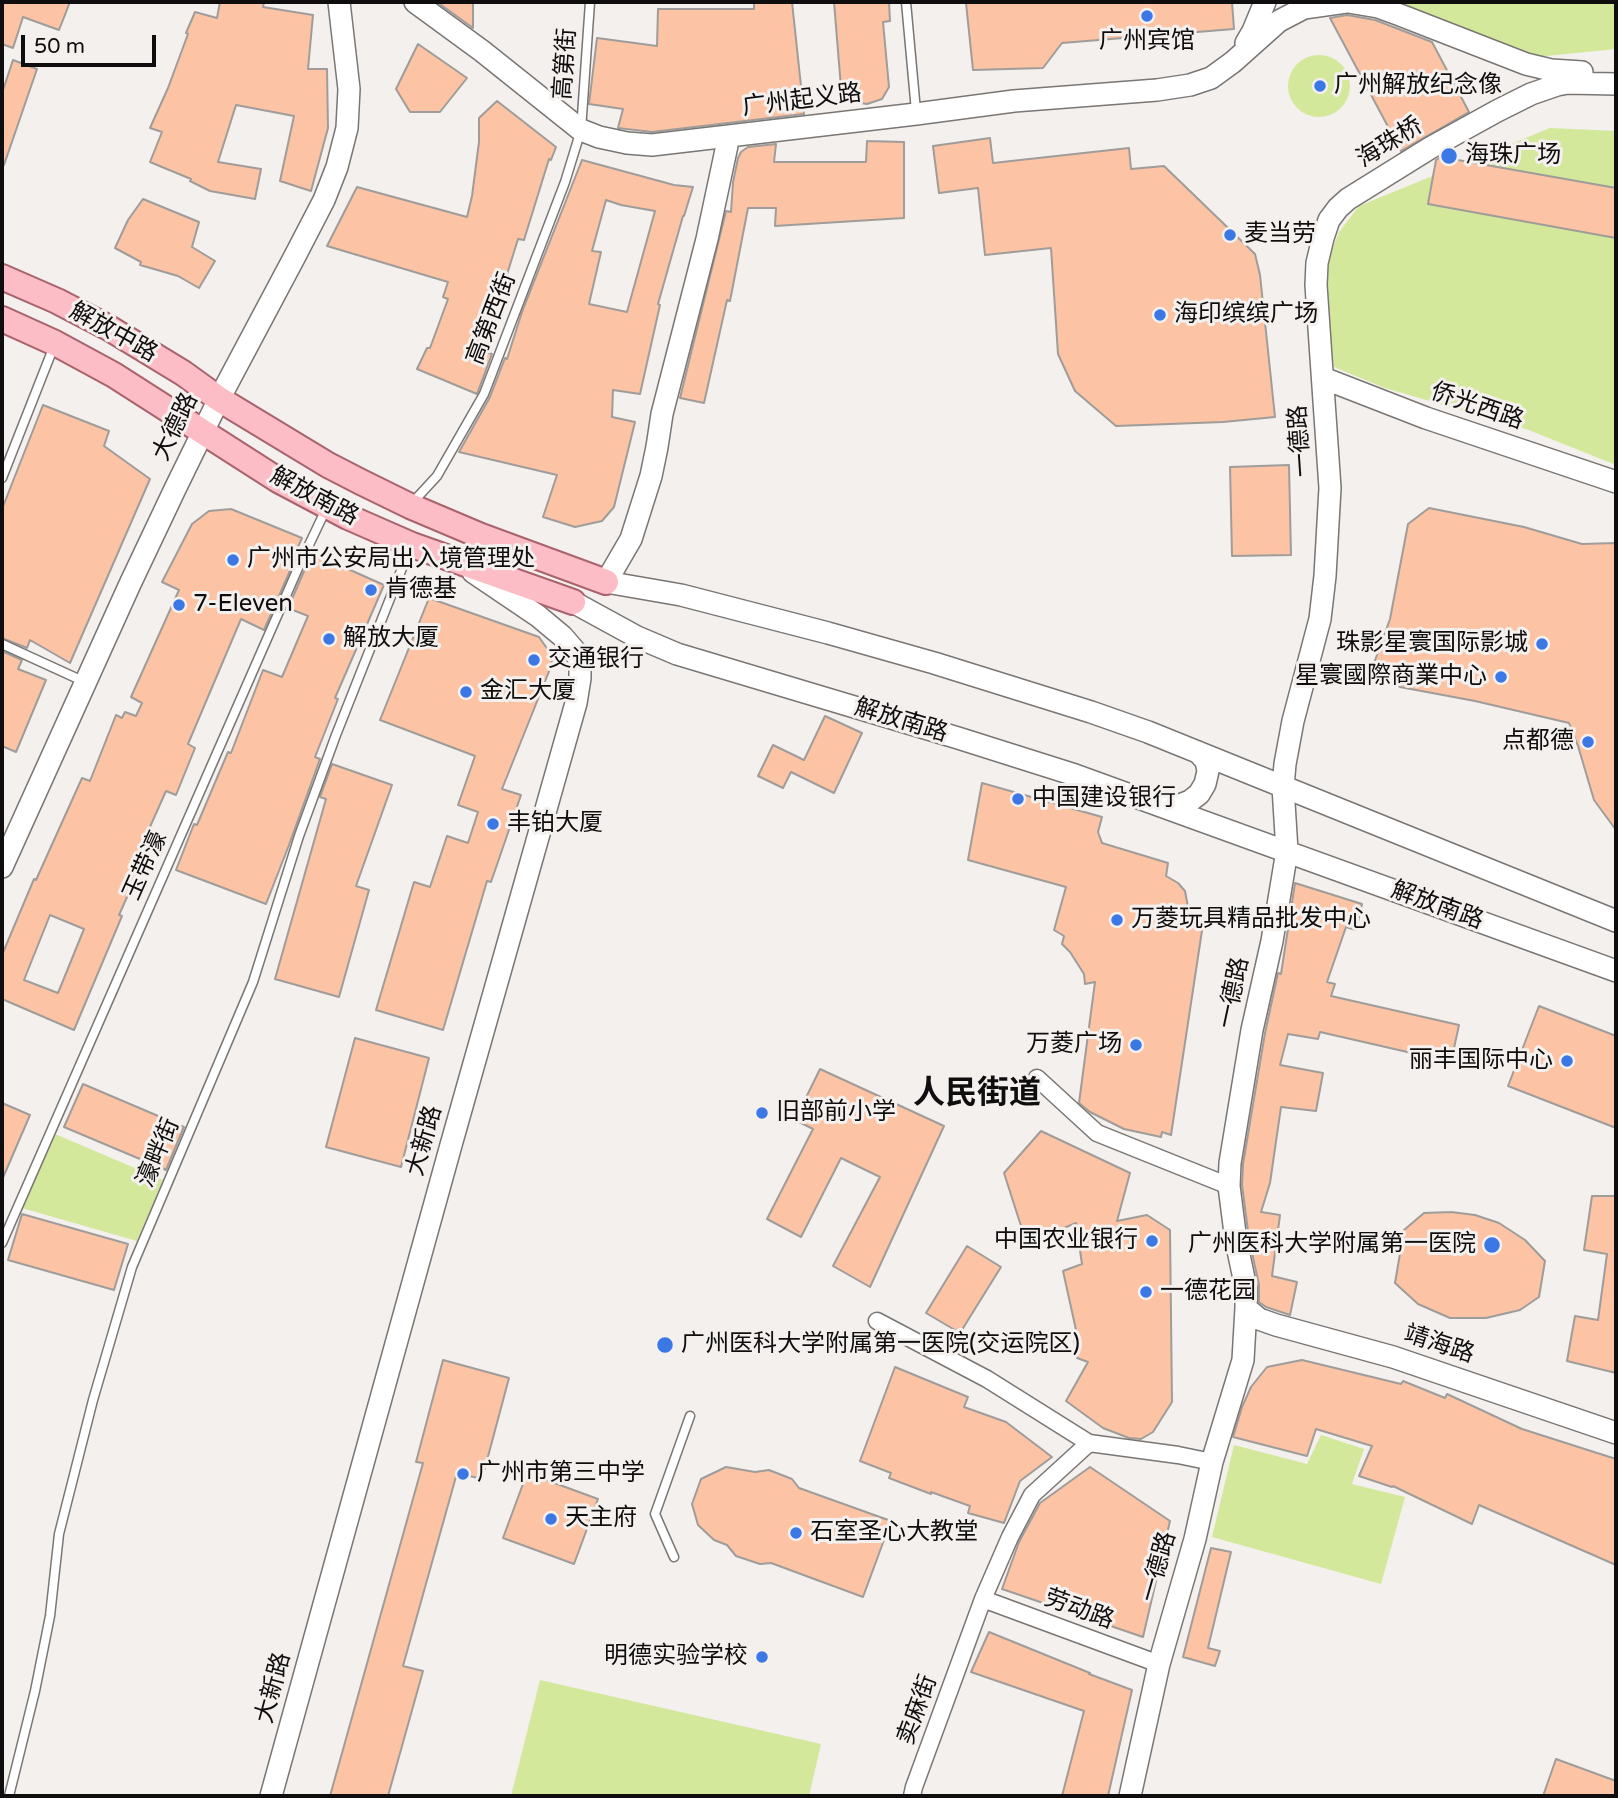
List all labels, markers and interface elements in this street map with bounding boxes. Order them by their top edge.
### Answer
marker: 广州宾馆 [1139,8,1155,24]
scale bar [24,21,159,65]
street label: 高第街 [549,27,583,101]
place label: 广州宾馆 [1099,28,1195,56]
text: 50 m [34,34,85,59]
place label: 广州解放纪念像 [1334,72,1502,100]
marker: 广州解放纪念像 [1312,78,1328,94]
street label: 广州起义路 [741,79,863,123]
street label: 海珠桥 [1352,112,1428,174]
place label: 海珠广场 [1465,142,1561,170]
marker: 海珠广场 [1439,146,1459,166]
place label: 麦当劳 [1244,221,1316,249]
marker: 麦当劳 [1222,227,1238,243]
street label: 高第西街 [461,269,523,369]
street label: 解放中路 [64,297,162,369]
place label: 海印缤缤广场 [1174,301,1318,329]
marker: 海印缤缤广场 [1152,307,1168,323]
street label: 侨光西路 [1427,378,1527,436]
street label: 大德路 [147,388,205,466]
street label: 一德路 [1284,404,1318,478]
street label: 解放南路 [265,462,363,532]
place label: 广州市公安局出入境管理处 [247,546,535,574]
marker: 广州市公安局出入境管理处 [225,552,241,568]
place label: 肯德基 [385,576,457,604]
marker: 肯德基 [363,582,379,598]
place label: 7-Eleven [193,591,293,619]
marker: 7-Eleven [171,597,187,613]
place label: 解放大厦 [343,625,439,653]
place label: 珠影星寰国际影城 [1336,630,1528,658]
marker: 解放大厦 [321,631,337,647]
marker: 珠影星寰国际影城 [1534,636,1550,652]
place label: 交通银行 [548,646,644,674]
marker: 交通银行 [526,652,542,668]
place label: 星寰國際商業中心 [1295,663,1487,691]
marker: 星寰國際商業中心 [1493,669,1509,685]
place label: 金汇大厦 [480,678,576,706]
marker: 金汇大厦 [458,684,474,700]
street label: 解放南路 [851,693,951,749]
place label: 点都德 [1502,728,1574,756]
marker: 点都德 [1580,734,1596,750]
place label: 中国建设银行 [1032,785,1176,813]
marker: 中国建设银行 [1010,791,1026,807]
place label: 丰铂大厦 [507,810,603,838]
marker: 丰铂大厦 [485,816,501,832]
street label: 玉带濠 [118,827,174,905]
street label: 解放南路 [1387,876,1487,936]
place label: 万菱玩具精品批发中心 [1131,906,1371,934]
marker: 万菱玩具精品批发中心 [1109,912,1125,928]
street label: 一德路 [1212,955,1256,1031]
place label: 万菱广场 [1026,1031,1122,1059]
marker: 万菱广场 [1128,1037,1144,1053]
place label: 丽丰国际中心 [1409,1047,1553,1075]
marker: 丽丰国际中心 [1559,1053,1575,1069]
district label: 人民街道 [913,1076,1041,1114]
place label: 旧部前小学 [776,1099,896,1127]
street label: 大新路 [401,1102,449,1180]
marker: 旧部前小学 [754,1105,770,1121]
street label: 濠畔街 [132,1114,186,1192]
place label: 中国农业银行 [994,1227,1138,1255]
place label: 广州医科大学附属第一医院 [1188,1231,1476,1259]
marker: 中国农业银行 [1144,1233,1160,1249]
marker: 广州医科大学附属第一医院 [1482,1235,1502,1255]
place label: 一德花园 [1160,1278,1256,1306]
marker: 一德花园 [1138,1284,1154,1300]
street label: 靖海路 [1400,1320,1478,1370]
place label: 广州医科大学附属第一医院(交运院区) [681,1331,1080,1359]
marker: 广州医科大学附属第一医院(交运院区) [655,1335,675,1355]
place label: 广州市第三中学 [477,1460,645,1488]
marker: 广州市第三中学 [455,1466,471,1482]
place label: 天主府 [565,1505,637,1533]
marker: 天主府 [543,1511,559,1527]
place label: 石室圣心大教堂 [810,1519,978,1547]
marker: 石室圣心大教堂 [788,1525,804,1541]
street label: 一德路 [1135,1528,1183,1606]
street label: 劳动路 [1040,1584,1118,1636]
place label: 明德实验学校 [604,1643,748,1671]
street label: 大新路 [251,1649,297,1727]
marker: 明德实验学校 [754,1649,770,1665]
street label: 卖麻街 [892,1671,944,1749]

